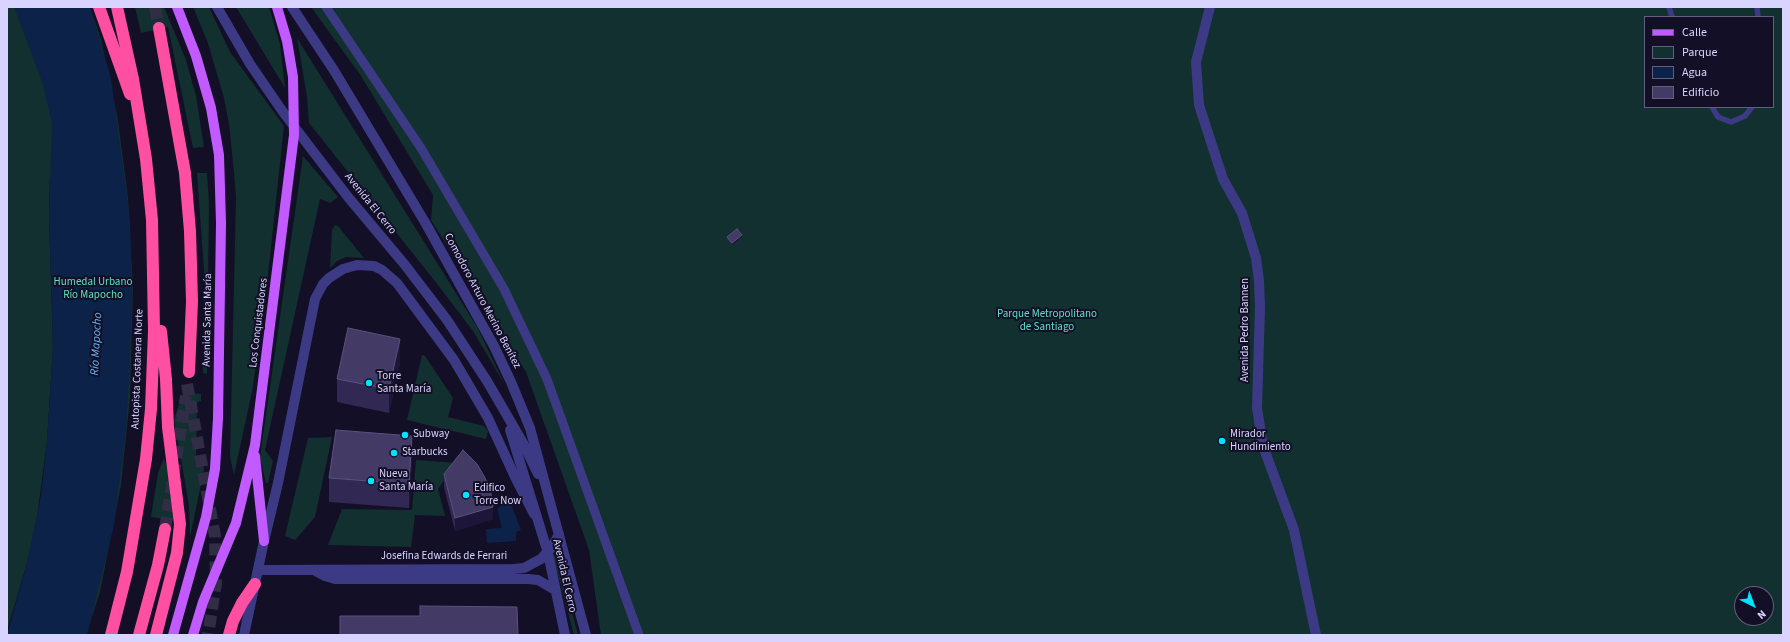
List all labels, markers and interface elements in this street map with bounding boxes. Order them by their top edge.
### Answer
legend [1644,16,1774,108]
text: Calle [1682,24,1707,41]
text: Parque [1682,44,1718,61]
text: Agua [1682,64,1707,81]
text: Edificio [1682,84,1719,101]
street label: Avenida El Cerro [341,171,399,237]
street label: Comodoro Arturo Merino Benítez [441,231,523,371]
street label: Avenida Santa María [201,273,215,367]
park label: Humedal Urbano Río Mapocho [54,276,132,302]
street label: Los Conquistadores [247,277,271,369]
street label: Avenida Pedro Bannen [1239,278,1253,382]
park label: Parque Metropolitano de Santiago [997,308,1097,334]
street label: Autopista Costanera Norte [129,309,147,429]
water label: Río Mapocho [88,312,106,376]
place label: Torre Santa María [377,370,431,396]
marker: Torre Santa María [364,378,374,388]
place label: Subway [413,428,449,442]
place label: Mirador Hundimiento [1230,428,1291,454]
marker: Subway [400,430,410,440]
marker: Mirador Hundimiento [1217,436,1227,446]
place label: Starbucks [402,446,448,460]
marker: Starbucks [389,448,399,458]
place label: Nueva Santa María [379,468,433,494]
marker: Nueva Santa María [366,476,376,486]
place label: Edifico Torre Now [474,482,521,508]
marker: Edifico Torre Now [461,490,471,500]
street label: Avenida El Cerro [549,538,579,614]
street label: Josefina Edwards de Ferrari [381,550,507,564]
north arrow [1734,586,1774,626]
text: N [1754,607,1769,623]

